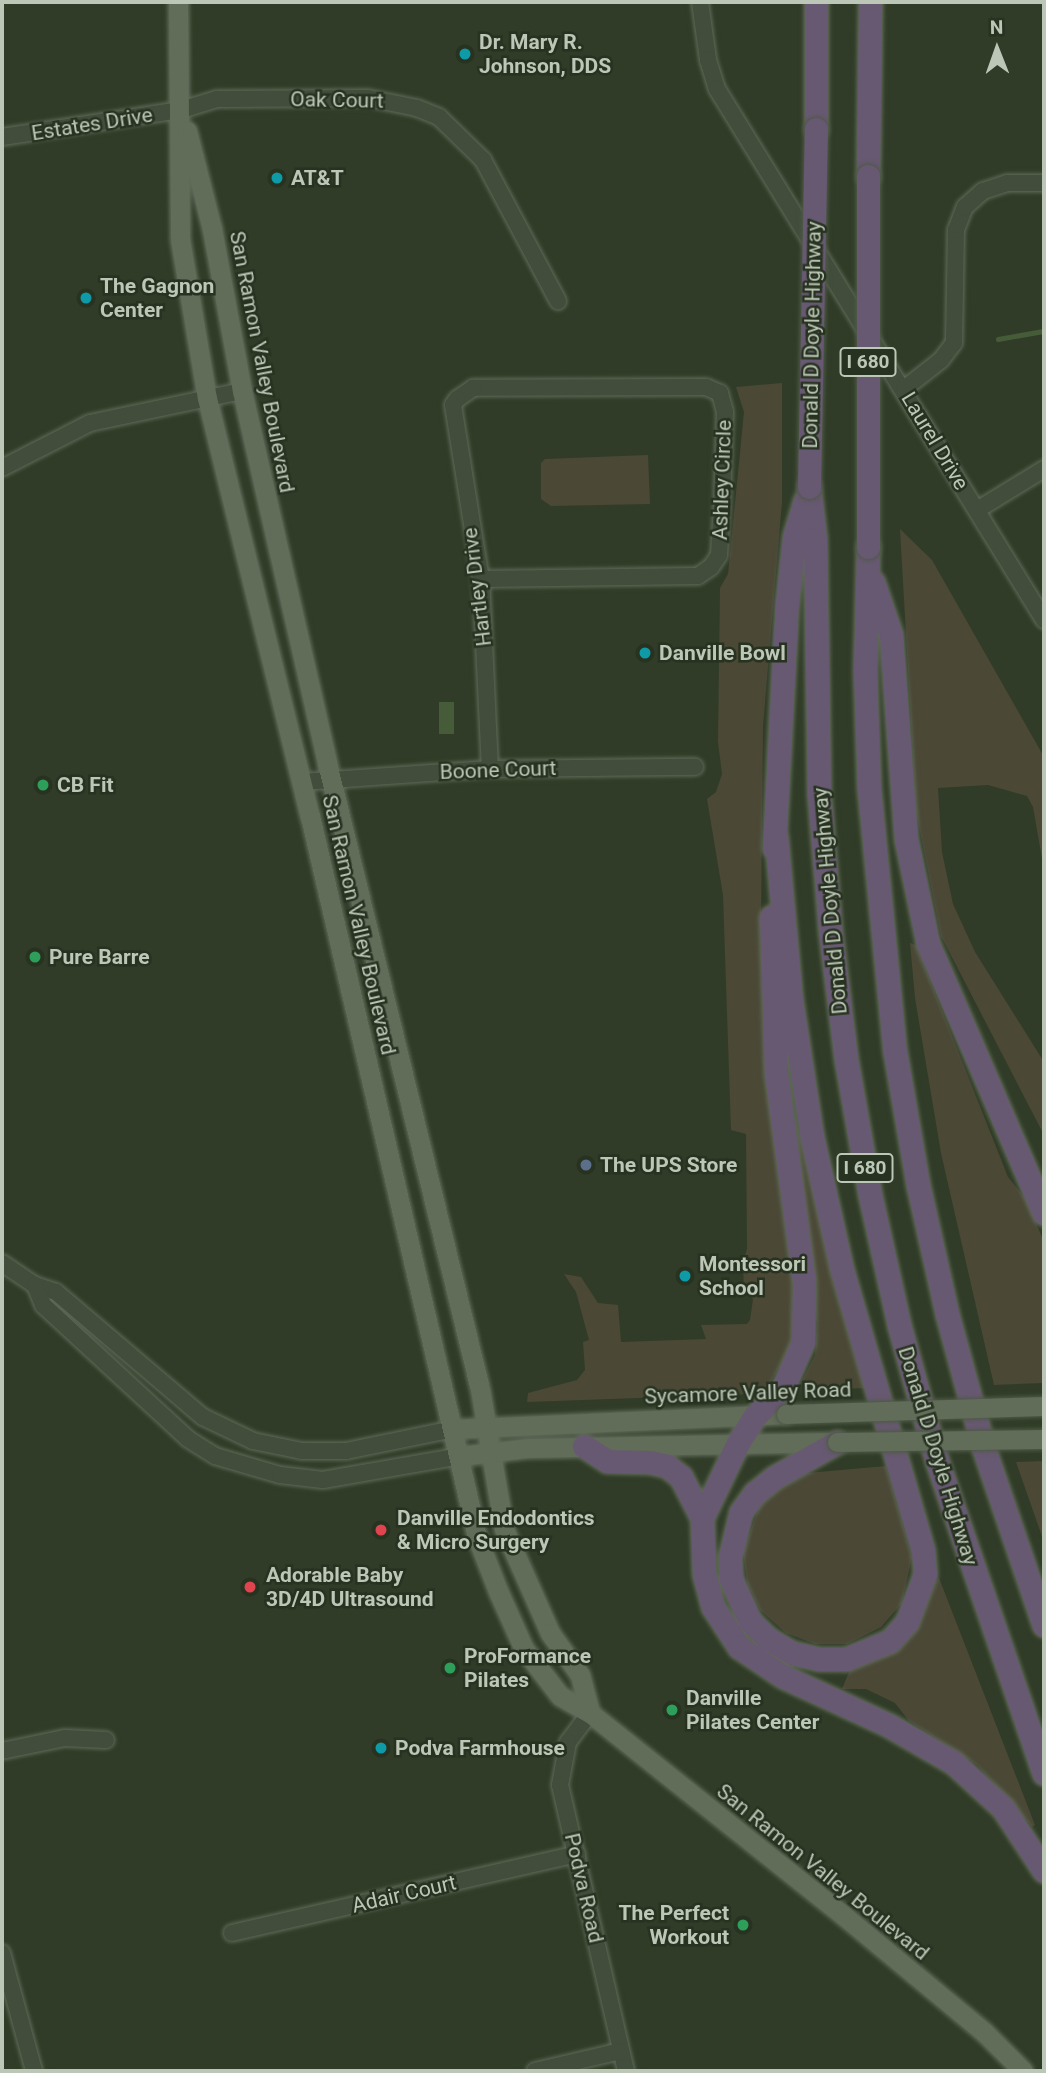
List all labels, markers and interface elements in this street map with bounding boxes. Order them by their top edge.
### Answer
north arrow [962,14,1032,84]
text: N [990,16,1004,39]
place label: Dr. Mary R. Johnson, DDS [479,29,611,79]
marker: Dr. Mary R. Johnson, DDS [457,46,473,62]
street label: Oak Court [290,87,384,113]
street label: Estates Drive [30,102,154,146]
place label: AT&T [291,165,344,191]
marker: AT&T [269,170,285,186]
street label: Donald D Doyle Highway [797,221,827,449]
street label: San Ramon Valley Boulevard [224,229,300,495]
place label: The Gagnon Center [100,273,214,323]
marker: The Gagnon Center [78,290,94,306]
road number: I 680 [838,346,898,378]
street label: Laurel Drive [896,387,974,495]
street label: Ashley Circle [707,419,737,541]
street label: Hartley Drive [457,526,497,648]
place label: Danville Bowl [659,640,786,666]
marker: Danville Bowl [637,645,653,661]
street label: Boone Court [439,755,557,785]
place label: CB Fit [57,772,114,798]
marker: CB Fit [35,777,51,793]
street label: Donald D Doyle Highway [808,787,852,1015]
street label: San Ramon Valley Boulevard [317,793,401,1057]
place label: Pure Barre [49,944,150,970]
marker: Pure Barre [27,949,43,965]
place label: The UPS Store [600,1152,737,1178]
road number: I 680 [835,1152,895,1184]
marker: The UPS Store [578,1157,594,1173]
place label: Montessori School [699,1251,806,1301]
marker: Montessori School [677,1268,693,1284]
street label: Donald D Doyle Highway [893,1344,983,1568]
street label: Sycamore Valley Road [644,1377,852,1409]
place label: Danville Endodontics & Micro Surgery [397,1505,595,1555]
marker: Danville Endodontics & Micro Surgery [371,1520,391,1540]
place label: Adorable Baby 3D/4D Ultrasound [266,1562,433,1612]
marker: Adorable Baby 3D/4D Ultrasound [240,1577,260,1597]
place label: ProFormance Pilates [464,1643,591,1693]
marker: ProFormance Pilates [442,1660,458,1676]
place label: Danville Pilates Center [686,1685,819,1735]
marker: Danville Pilates Center [664,1702,680,1718]
place label: Podva Farmhouse [395,1735,565,1761]
marker: Podva Farmhouse [373,1740,389,1756]
street label: San Ramon Valley Boulevard [712,1779,934,1965]
street label: Podva Road [559,1831,609,1945]
street label: Adair Court [349,1870,459,1918]
place label: The Perfect Workout [618,1900,729,1950]
marker: The Perfect Workout [735,1917,751,1933]

